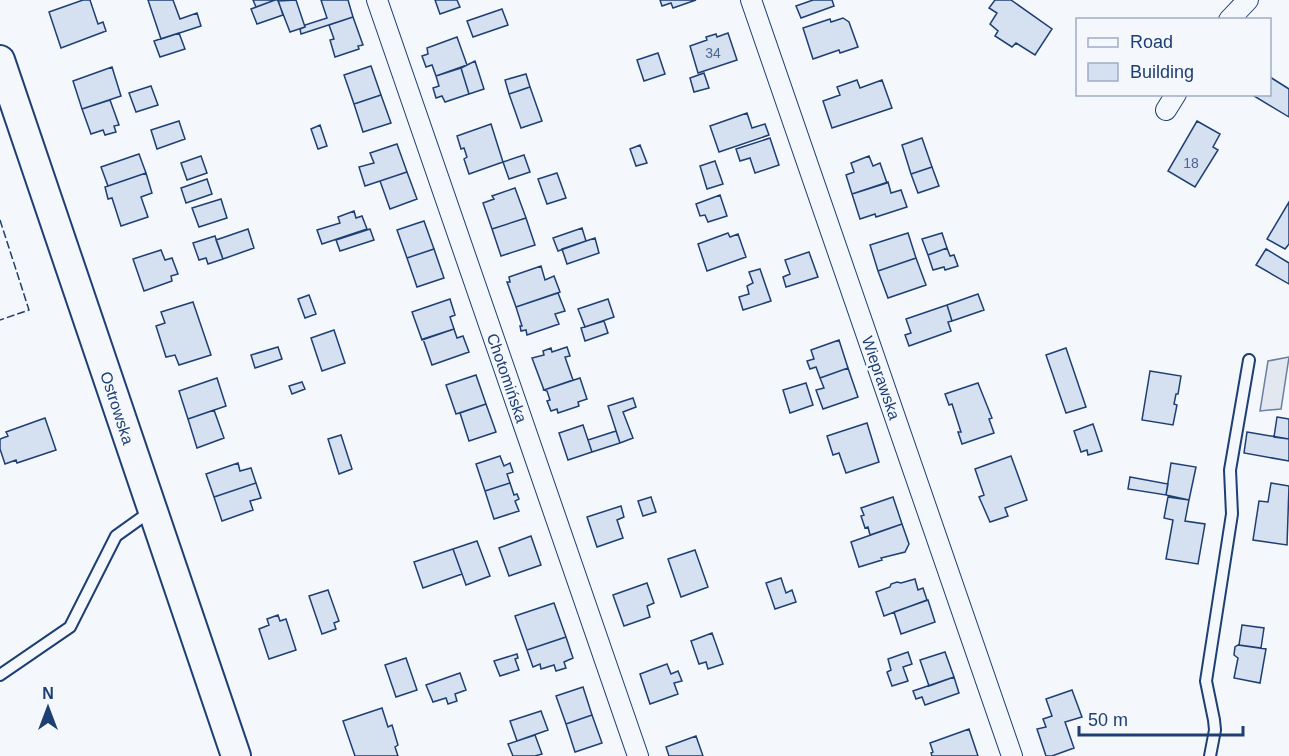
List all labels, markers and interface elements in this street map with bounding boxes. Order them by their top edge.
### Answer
legend [1076,18,1271,96]
text: Road [1130,32,1173,52]
house number: 34 [705,45,721,61]
text: Building [1130,62,1194,82]
house number: 18 [1183,155,1199,171]
street label: Chotomińska [484,331,530,425]
street label: Wieprawska [859,334,903,422]
street label: Ostrowska [97,369,137,447]
north arrow [18,678,78,738]
text: N [42,685,54,702]
scale bar [1079,699,1242,737]
text: 50 m [1088,710,1128,730]

